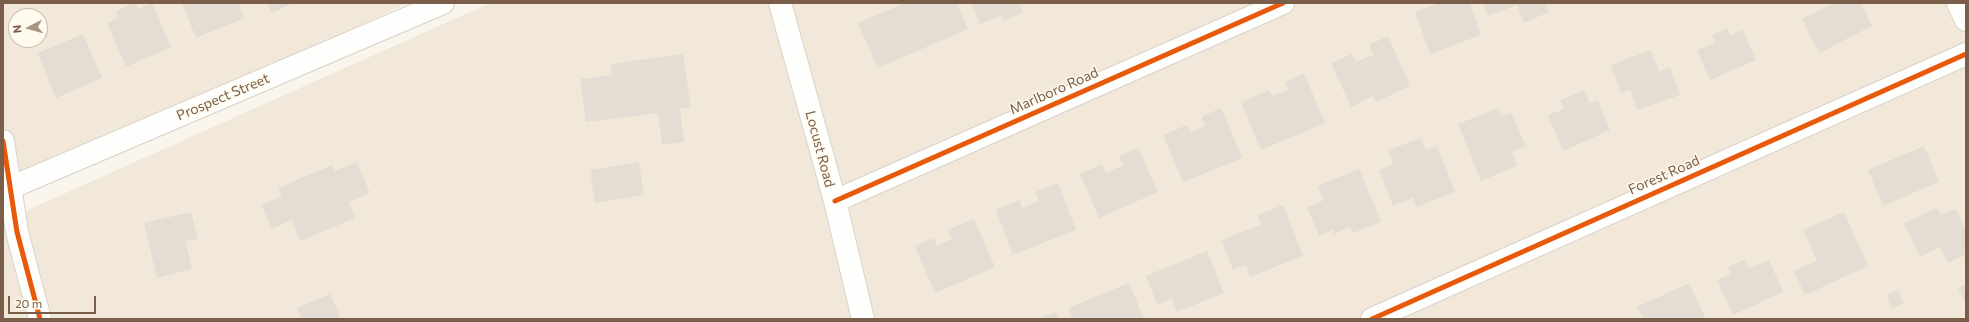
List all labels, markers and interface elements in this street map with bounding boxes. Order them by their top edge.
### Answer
north arrow [8,8,48,48]
text: N [10,24,23,34]
street label: Marlboro Road [1007,64,1101,118]
street label: Prospect Street [174,70,272,124]
street label: Locust Road [802,109,838,189]
street label: Forest Road [1626,152,1702,198]
scale bar [10,288,98,314]
text: 20 m [15,296,42,310]

